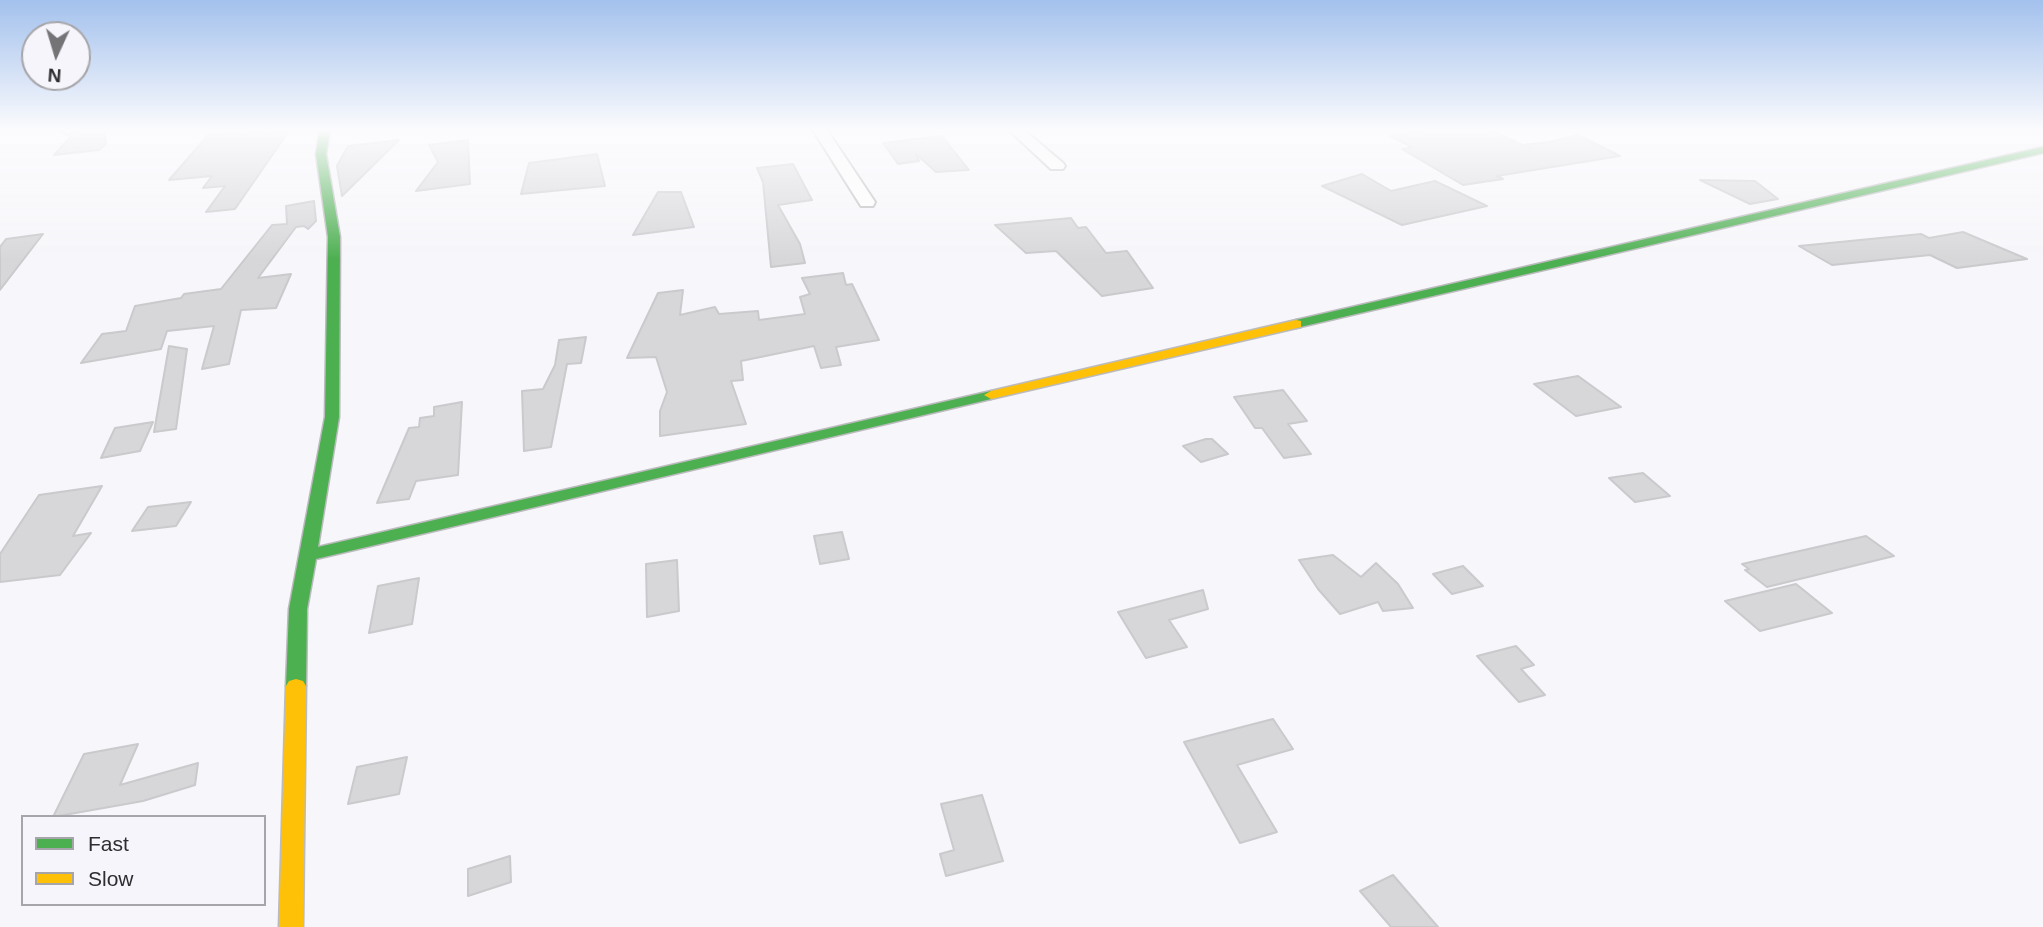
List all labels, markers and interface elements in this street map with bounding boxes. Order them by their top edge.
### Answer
north arrow [21,21,91,91]
text: N [47,64,62,86]
legend [21,815,266,906]
text: Fast [88,832,129,855]
text: Slow [88,867,134,890]

